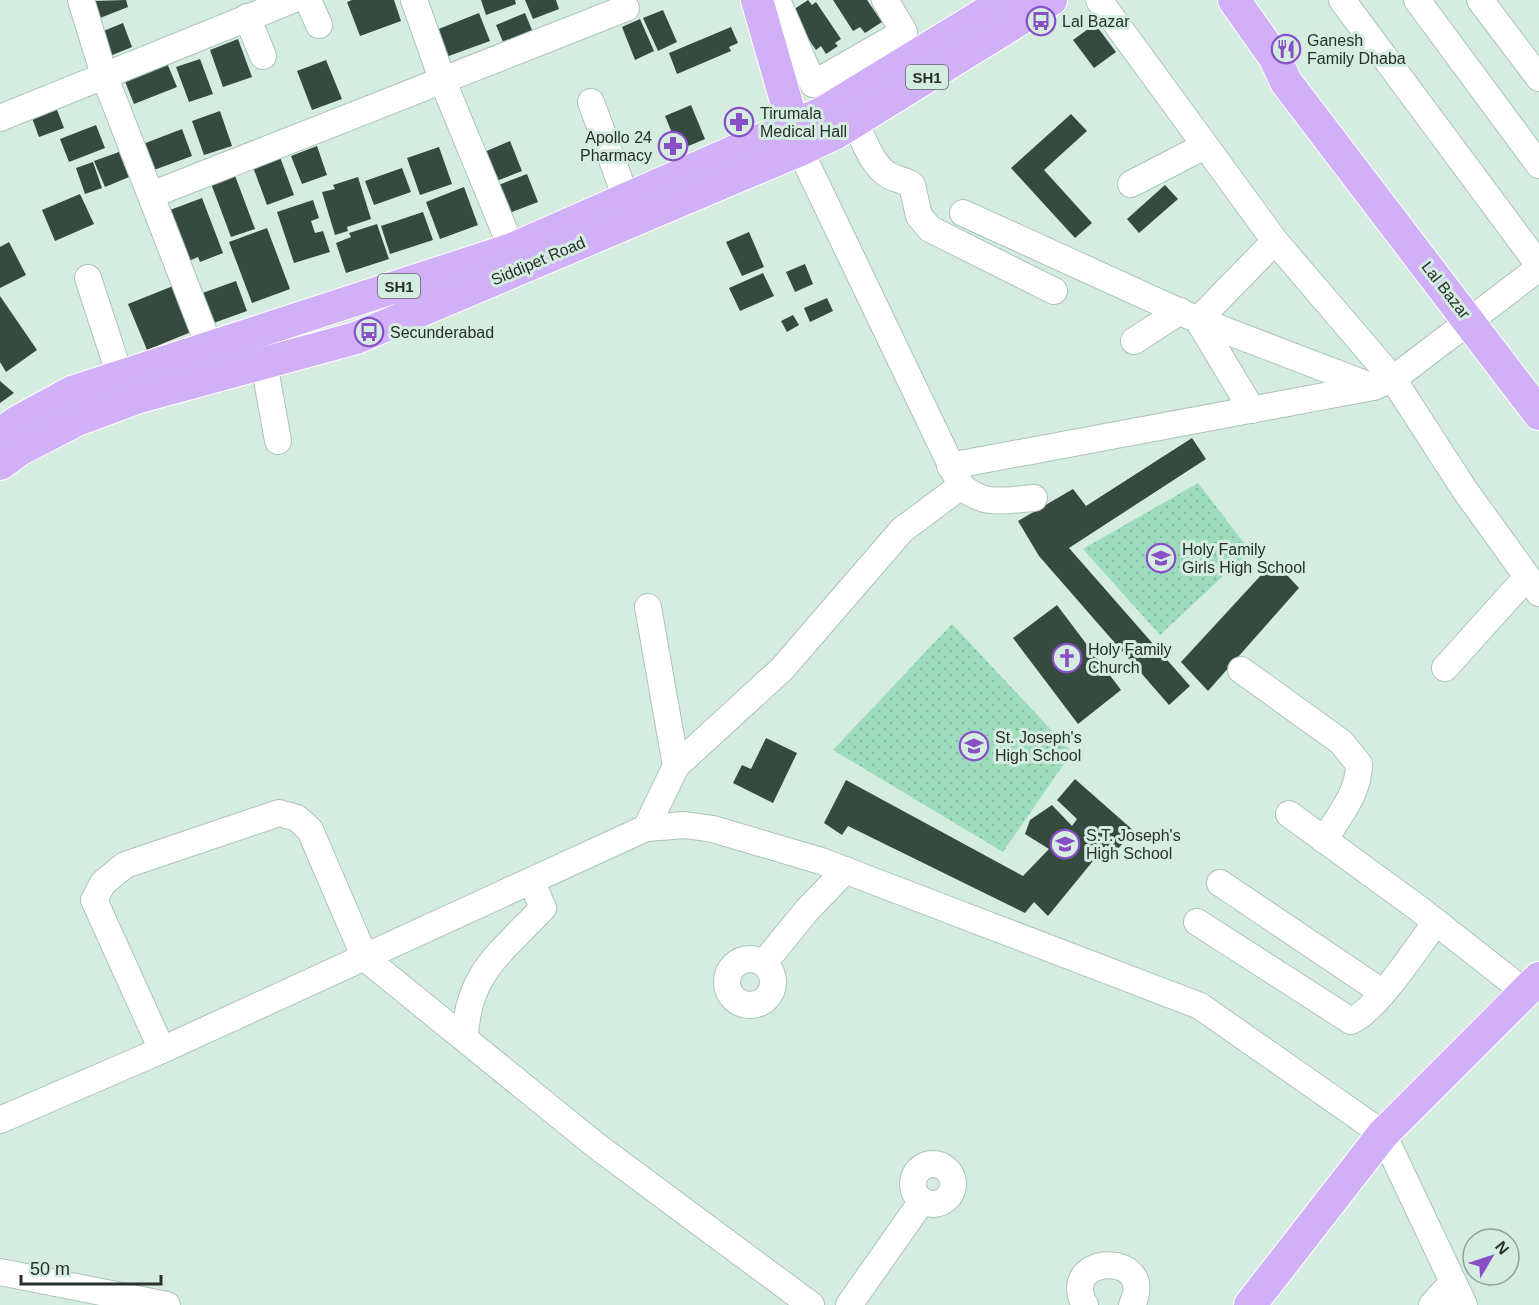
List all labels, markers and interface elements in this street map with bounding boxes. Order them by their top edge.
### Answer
bus stop icon: Lal Bazar [1025,5,1057,37]
place label: Lal Bazar [1062,13,1130,30]
place label: Ganesh Family Dhaba [1307,32,1406,67]
restaurant icon: Ganesh Family Dhaba [1270,33,1302,65]
road number: SH1 [906,65,948,89]
place label: Tirumala Medical Hall [760,105,847,140]
pharmacy icon: Tirumala Medical Hall [723,106,755,138]
place label: Apollo 24 Pharmacy [580,129,652,164]
pharmacy icon: Apollo 24 Pharmacy [657,130,689,162]
street label: Siddipet Road [488,234,588,288]
street label: Lal Bazar [1418,258,1474,322]
road number: SH1 [378,274,420,298]
bus stop icon: Secunderabad [353,316,385,348]
place label: Secunderabad [390,324,494,341]
place label: Holy Family Girls High School [1182,541,1306,576]
school or university icon: Holy Family Girls High School [1145,542,1177,574]
place label: Holy Family Church [1088,641,1172,676]
church icon: Holy Family Church [1051,642,1083,674]
place label: St. Joseph's High School [995,729,1082,764]
school or university icon: St. Joseph's High School [958,730,990,762]
place label: S.T. Joseph's High School [1086,827,1181,862]
school or university icon: S.T. Joseph's High School [1049,828,1081,860]
north arrow [1461,1227,1521,1287]
text: N [1492,1238,1513,1258]
scale bar [21,1248,160,1286]
text: 50 m [30,1259,70,1279]

